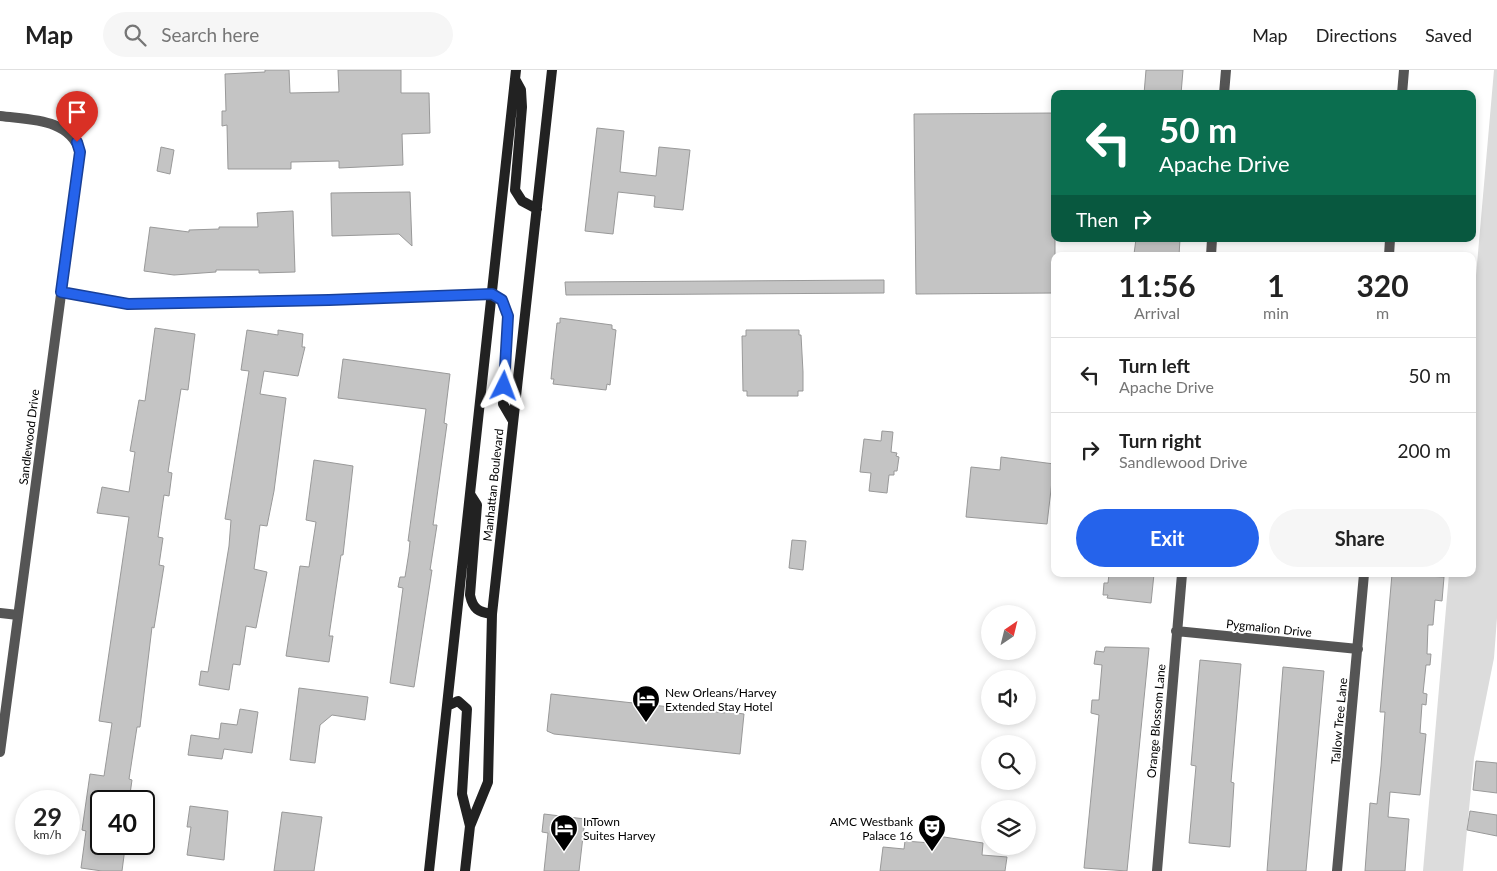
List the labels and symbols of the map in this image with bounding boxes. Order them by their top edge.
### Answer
pin [56,91,98,142]
position arrow [477,359,529,411]
street label: Sandlewood Drive [16,388,42,486]
street label: Manhattan Boulevard [480,428,506,542]
north arrow [981,605,1036,660]
street label: Pygmalion Drive [1225,616,1313,640]
street label: Orange Blossom Lane [1144,663,1168,779]
street label: Tallow Tree Lane [1328,677,1350,765]
hotel icon: New Orleans/Harvey Extended Stay Hotel [631,684,661,723]
place label: New Orleans/Harvey Extended Stay Hotel [665,685,777,714]
speed limit sign: 40 [90,790,155,855]
hotel icon: InTown Suites Harvey [549,813,579,852]
theatre icon: AMC Westbank Palace 16 [917,813,947,852]
place label: InTown Suites Harvey [583,814,656,843]
place label: AMC Westbank Palace 16 [830,814,914,843]

